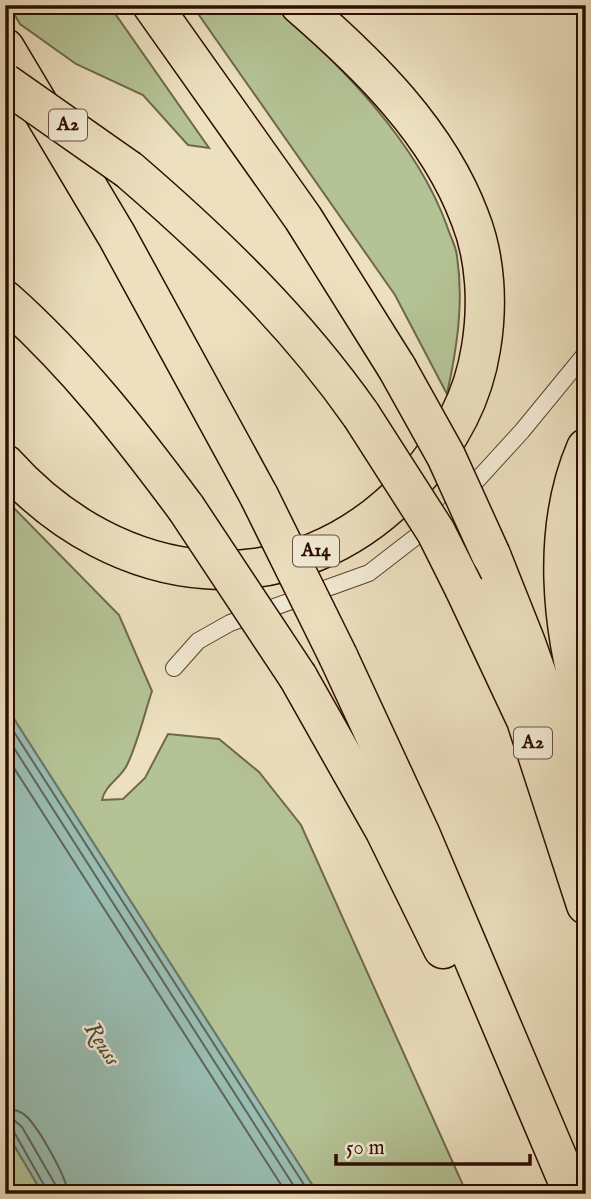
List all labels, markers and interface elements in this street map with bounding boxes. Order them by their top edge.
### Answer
road number: A2 [49,110,87,140]
road number: A14 [293,536,339,566]
road number: A2 [514,728,552,758]
water label: Reuss [77,1017,127,1072]
scale bar [336,1122,530,1166]
text: 50 m [346,1135,385,1162]

